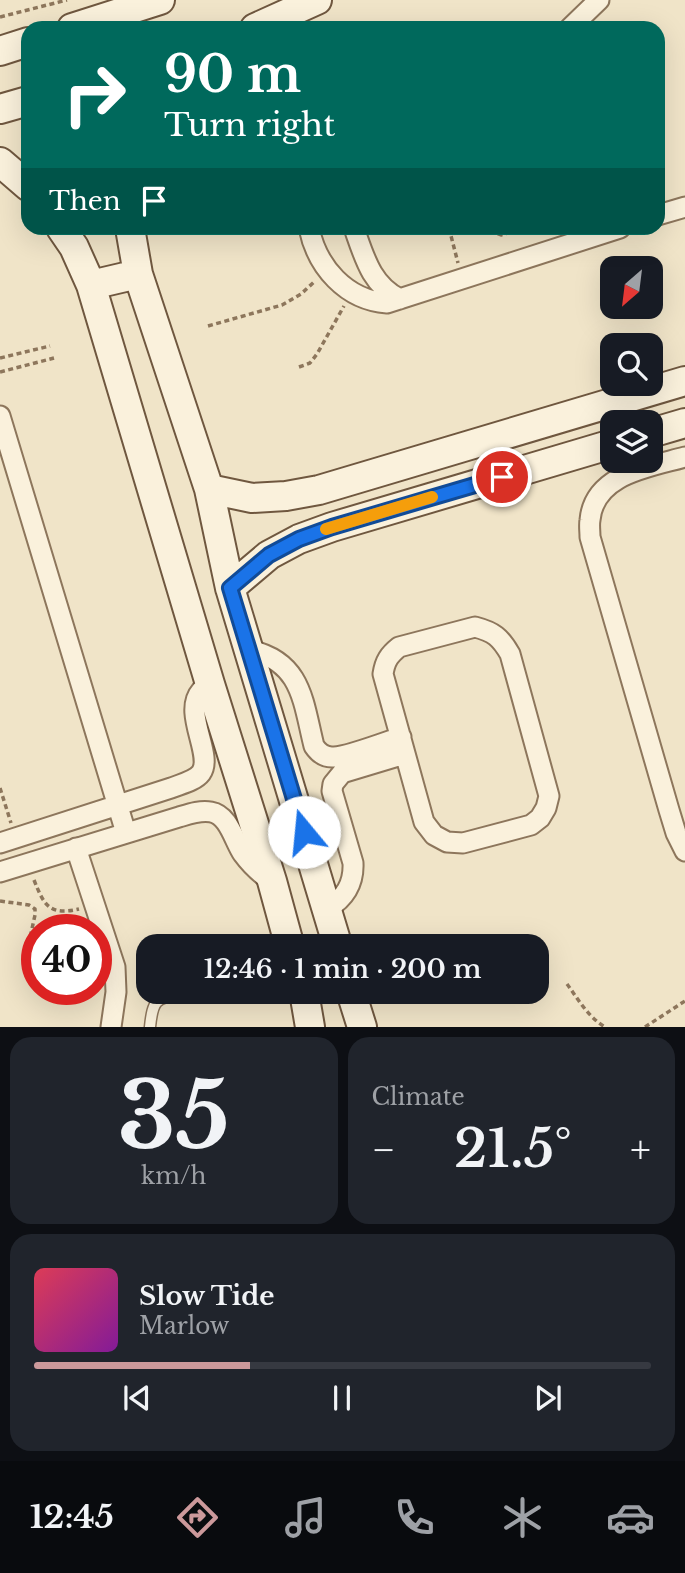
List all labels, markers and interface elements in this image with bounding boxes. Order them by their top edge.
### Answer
text: 90 m [164,44,301,105]
icon: right [49,49,140,140]
text: Turn right [164,105,335,145]
icon: arrive [135,182,173,220]
text: Then [49,185,121,217]
north arrow [600,256,663,318]
map controls [600,256,663,473]
button: search [600,333,663,396]
button: layers [600,410,663,473]
pin [472,447,532,507]
icon: arrive [483,458,521,496]
position arrow [267,795,341,869]
speed limit sign: 40 [21,914,112,1005]
text: 12:46 · 1 min · 200 m [203,953,482,985]
text: 35 [118,1060,230,1173]
text: Climate [372,1083,465,1111]
text: 21.5° [454,1117,572,1181]
text: − [372,1126,396,1173]
text: + [630,1126,651,1173]
text: km/h [141,1162,206,1190]
text: Slow Tide [139,1280,275,1312]
text: Marlow [139,1312,229,1340]
icon: previous [118,1379,156,1417]
icon: pause [323,1379,361,1417]
icon: next [529,1379,567,1417]
icon: directions [173,1493,222,1542]
icon: music [281,1493,330,1542]
icon: phone [390,1493,439,1542]
icon: climate [498,1493,547,1542]
icon: car [606,1493,655,1542]
text: 12:45 [30,1497,114,1537]

